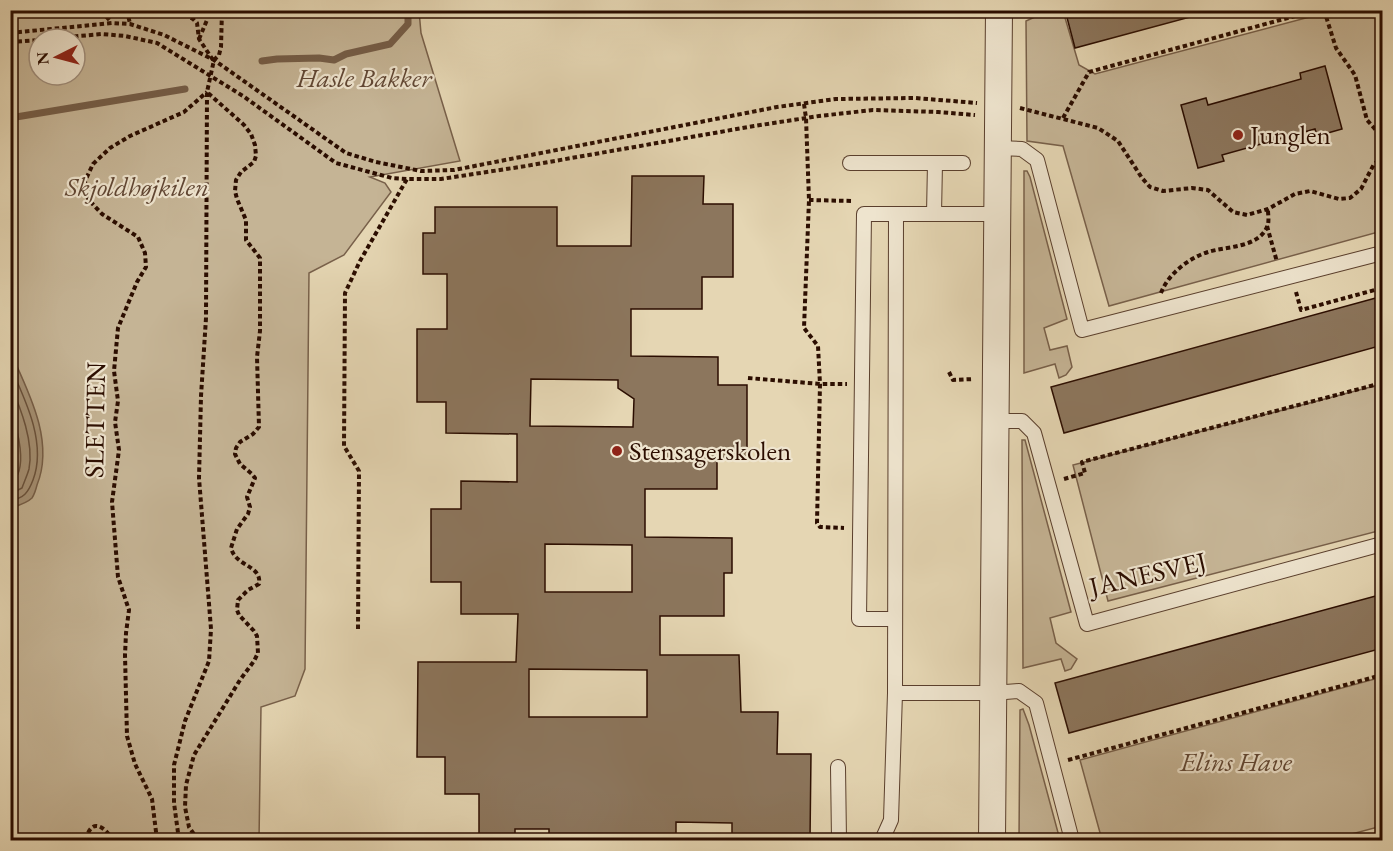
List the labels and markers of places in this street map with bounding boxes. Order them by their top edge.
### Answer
place label: Junglen [1248,117,1331,152]
marker: Junglen [1231,128,1245,142]
place label: Stensagerskolen [629,433,791,468]
marker: Stensagerskolen [610,444,624,458]

